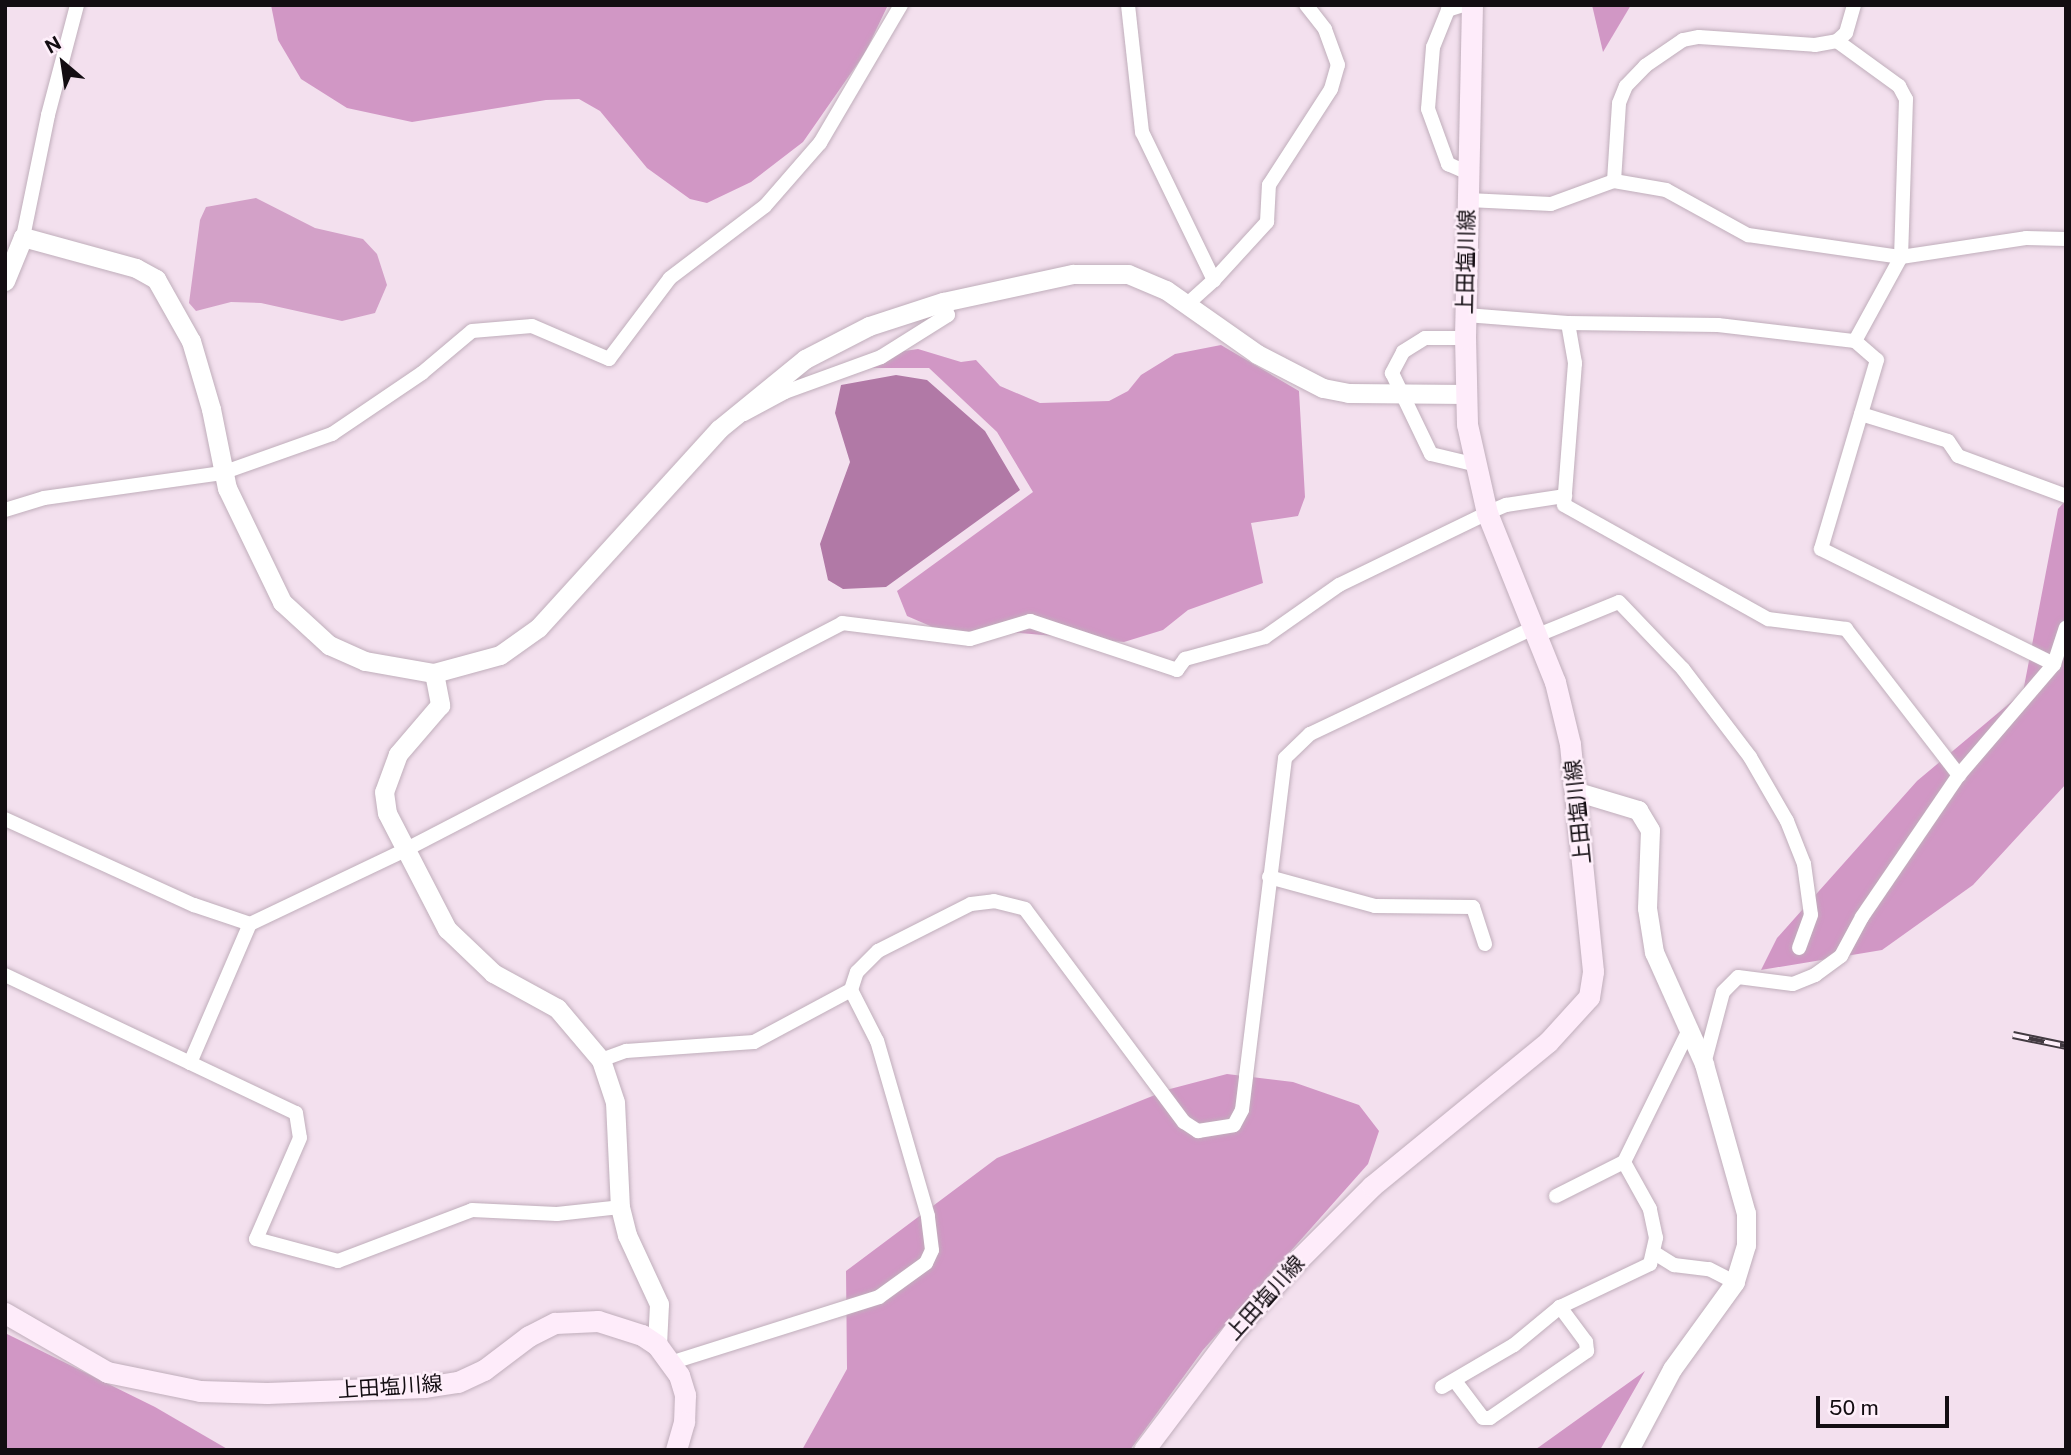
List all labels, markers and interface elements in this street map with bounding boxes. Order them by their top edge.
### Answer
north arrow [28,28,98,98]
text: N [41,31,65,58]
street label: 上田塩川線 [1452,209,1480,315]
street label: 上田塩川線 [1560,758,1596,866]
street label: 上田塩川線 [1221,1251,1309,1345]
street label: 上田塩川線 [337,1371,443,1403]
scale bar [1819,1382,1952,1426]
text: 50 m [1829,1395,1879,1420]

